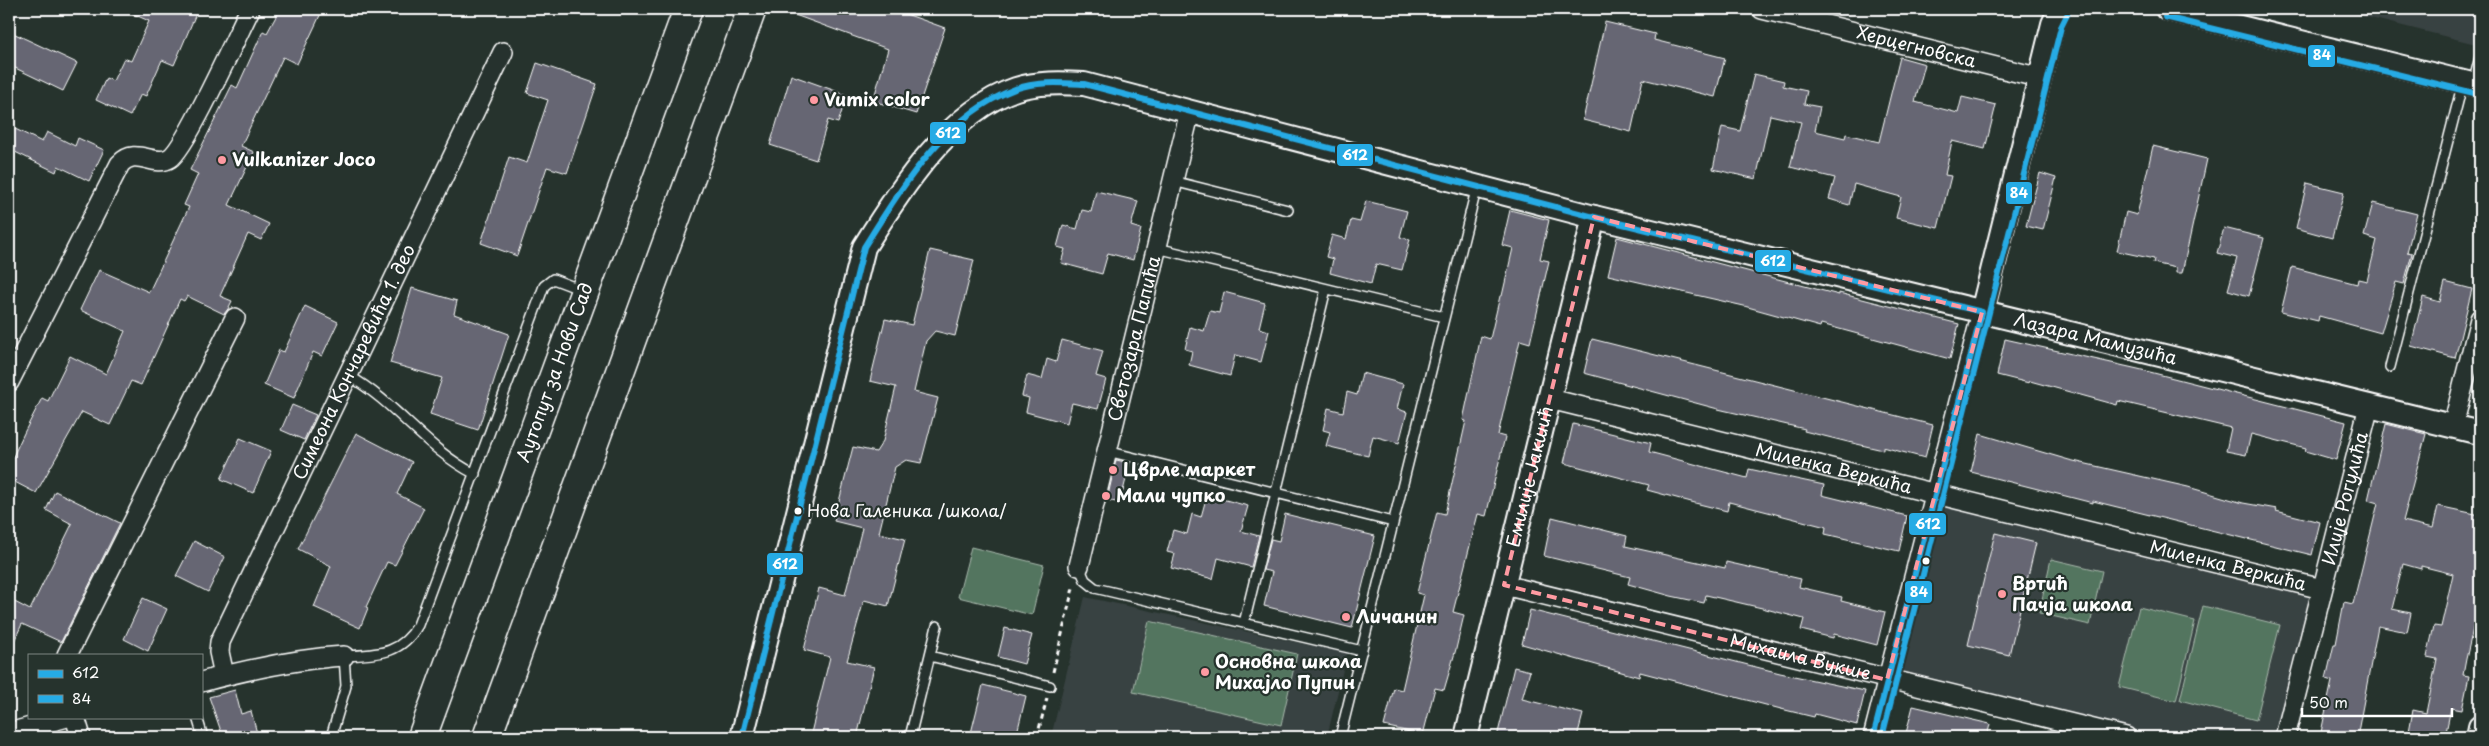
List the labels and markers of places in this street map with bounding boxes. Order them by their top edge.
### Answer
place label: Vumix color [824,85,931,112]
marker: Vumix color [808,94,820,106]
place label: Vulkanizer Joco [232,145,376,172]
marker: Vulkanizer Joco [216,154,228,166]
place label: Цврле маркет [1123,455,1256,482]
marker: Цврле маркет [1107,464,1119,476]
place label: Мали чупко [1116,481,1226,508]
marker: Мали чупко [1100,490,1112,502]
place label: Нова Галеника /школа/ [807,497,1006,523]
marker: Нова Галеника /школа/ [793,506,803,516]
unlabelled marker [1921,556,1931,566]
place label: Вртић Пачја школа [2012,569,2133,617]
marker: Вртић Пачја школа [1996,588,2008,600]
place label: Личанин [1356,602,1438,629]
marker: Личанин [1340,611,1352,623]
place label: Основна школа Михајло Пупин [1215,647,1362,695]
marker: Основна школа Михајло Пупин [1199,666,1211,678]

